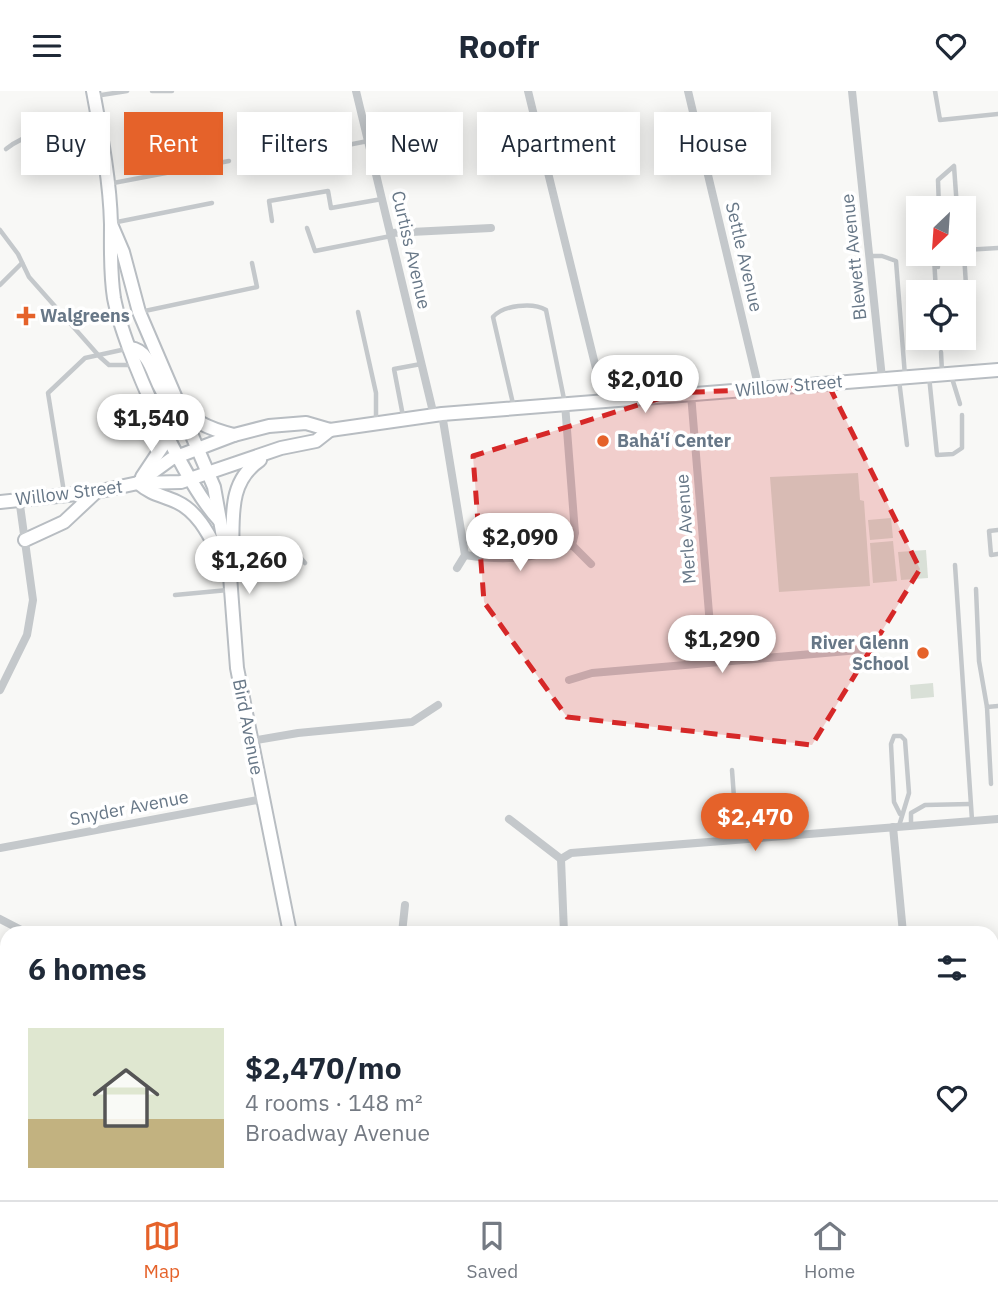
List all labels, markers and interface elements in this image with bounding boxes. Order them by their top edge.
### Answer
text: Roofr [458,25,540,67]
icon: menu [28,27,66,65]
icon: heart [932,27,970,65]
chip: Buy [21,112,110,175]
chip: Rent [124,112,223,175]
chip: Filters [237,112,352,175]
chip: New [366,112,463,175]
chip: Apartment [477,112,640,175]
chip: House [654,112,771,175]
street label: Curtiss Avenue [387,189,436,311]
street label: Blewett Avenue [835,193,872,321]
north arrow [906,196,976,266]
map controls [906,196,976,350]
street label: Settle Avenue [721,200,768,314]
button: locate [906,280,976,350]
place label: Walgreens [40,304,130,327]
marker: Walgreens [18,308,34,324]
pin: $2,010 [588,355,702,415]
text: $2,010 [607,363,683,393]
street label: Willow Street [734,369,844,402]
pin: $1,540 [94,395,208,454]
text: $1,540 [113,402,189,432]
place label: Bahá'í Center [617,429,731,452]
marker: Bahá'í Center [595,433,611,449]
street label: Merle Avenue [670,473,701,585]
street label: Willow Street [14,475,124,510]
pin: $2,090 [463,513,577,573]
text: $2,090 [482,521,558,551]
pin: $1,260 [192,537,306,596]
text: $1,260 [211,544,287,574]
pin: $1,290 [665,615,779,675]
text: $1,290 [684,623,760,653]
place label: River Glenn School [811,631,910,675]
marker: River Glenn School [915,645,931,661]
street label: Bird Avenue [228,677,269,777]
street label: Snyder Avenue [67,785,190,830]
pin: $2,470 [698,793,812,853]
text: $2,470 [717,801,793,831]
text: 6 homes [28,949,147,988]
icon: filters [933,949,971,987]
text: $2,470/mo [245,1048,402,1087]
icon: home [84,1056,168,1140]
icon: heart [933,1079,971,1117]
text: 4 rooms · 148 m² [245,1087,423,1117]
text: Broadway Avenue [245,1117,430,1147]
tab: Map [143,1217,181,1283]
tab: Saved [467,1217,518,1283]
tab: Home [804,1217,855,1283]

